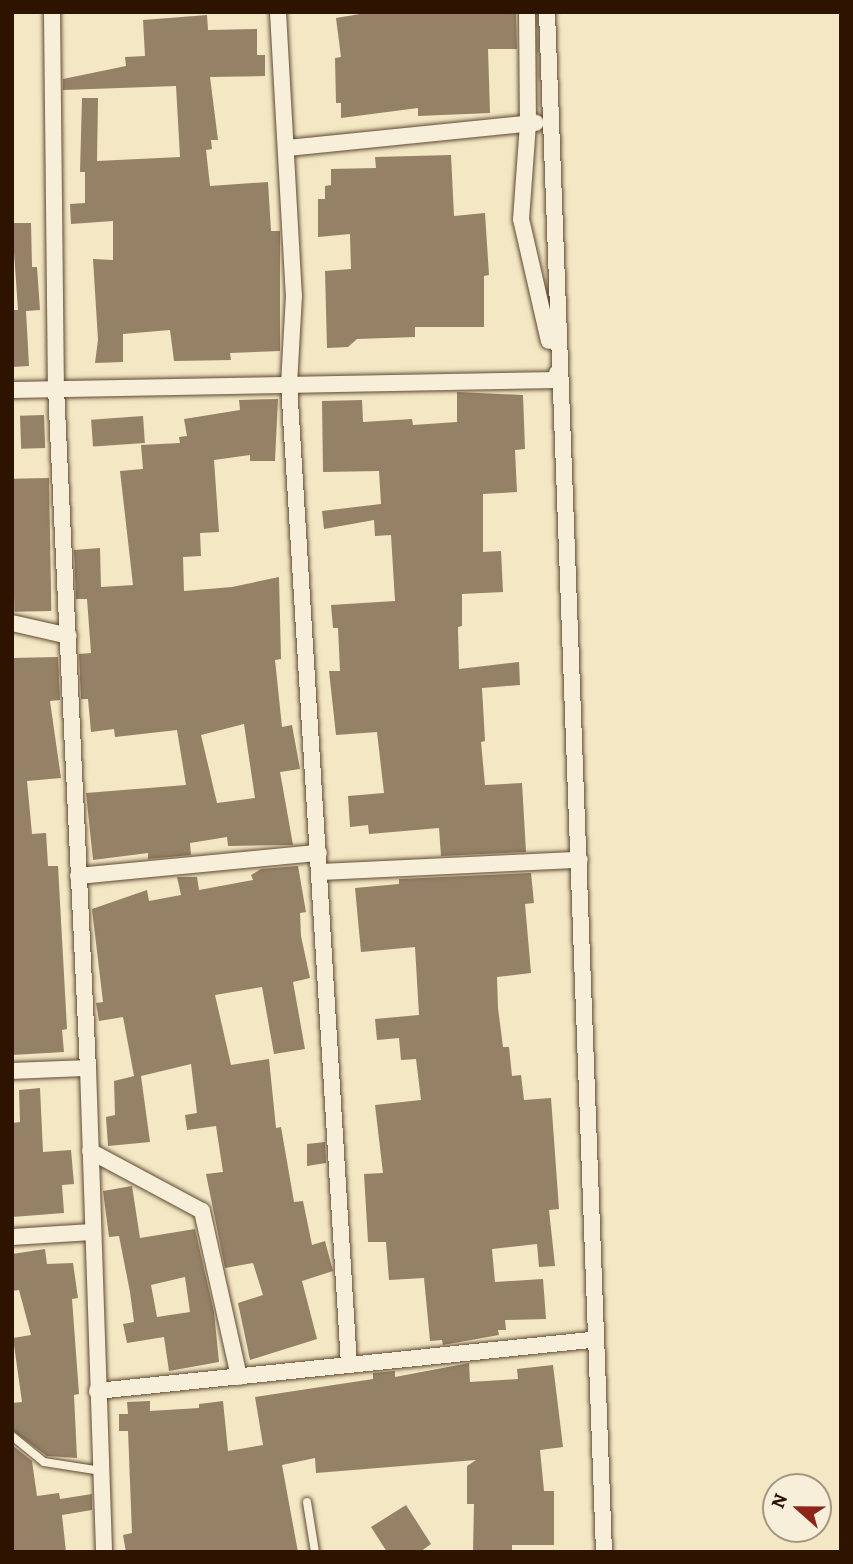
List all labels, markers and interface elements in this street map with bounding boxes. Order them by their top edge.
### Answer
north arrow [762,1473,832,1543]
text: N [765,1490,794,1512]

